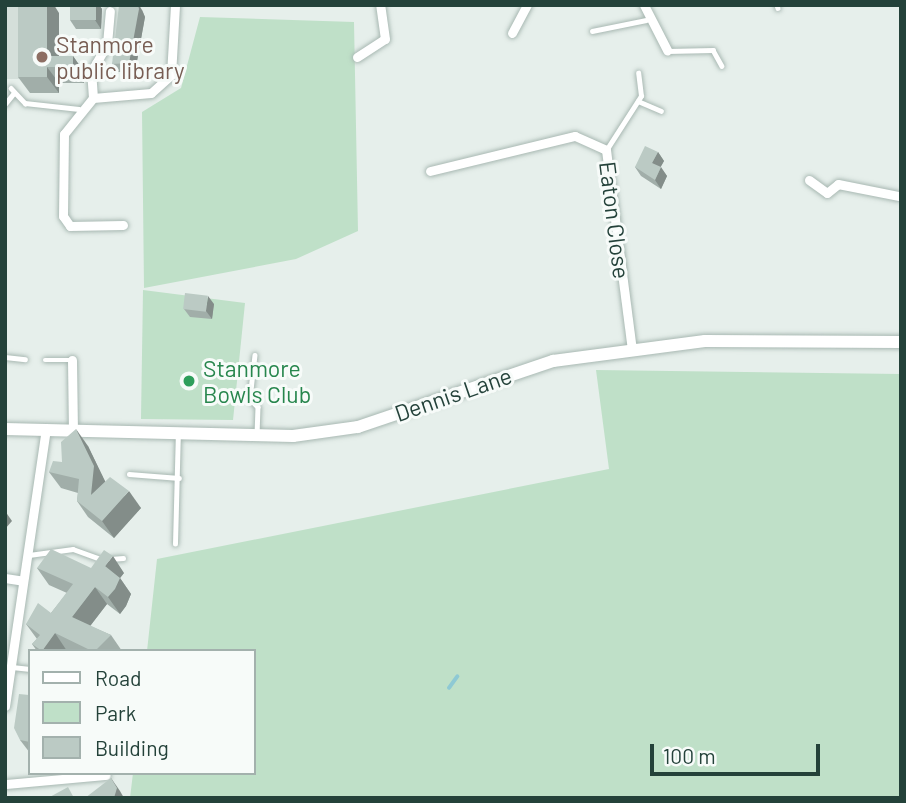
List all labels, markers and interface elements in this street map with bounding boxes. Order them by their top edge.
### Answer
place label: Stanmore public library [56,30,185,84]
marker: Stanmore public library [34,49,50,65]
street label: Eaton Close [594,160,636,280]
place label: Stanmore Bowls Club [203,354,311,408]
street label: Dennis Lane [391,361,515,427]
marker: Stanmore Bowls Club [181,373,197,389]
legend [28,649,256,775]
text: Road [95,665,141,690]
text: Park [95,700,136,725]
scale bar [654,730,824,774]
text: Building [95,735,169,760]
text: 100 m [663,743,716,768]

